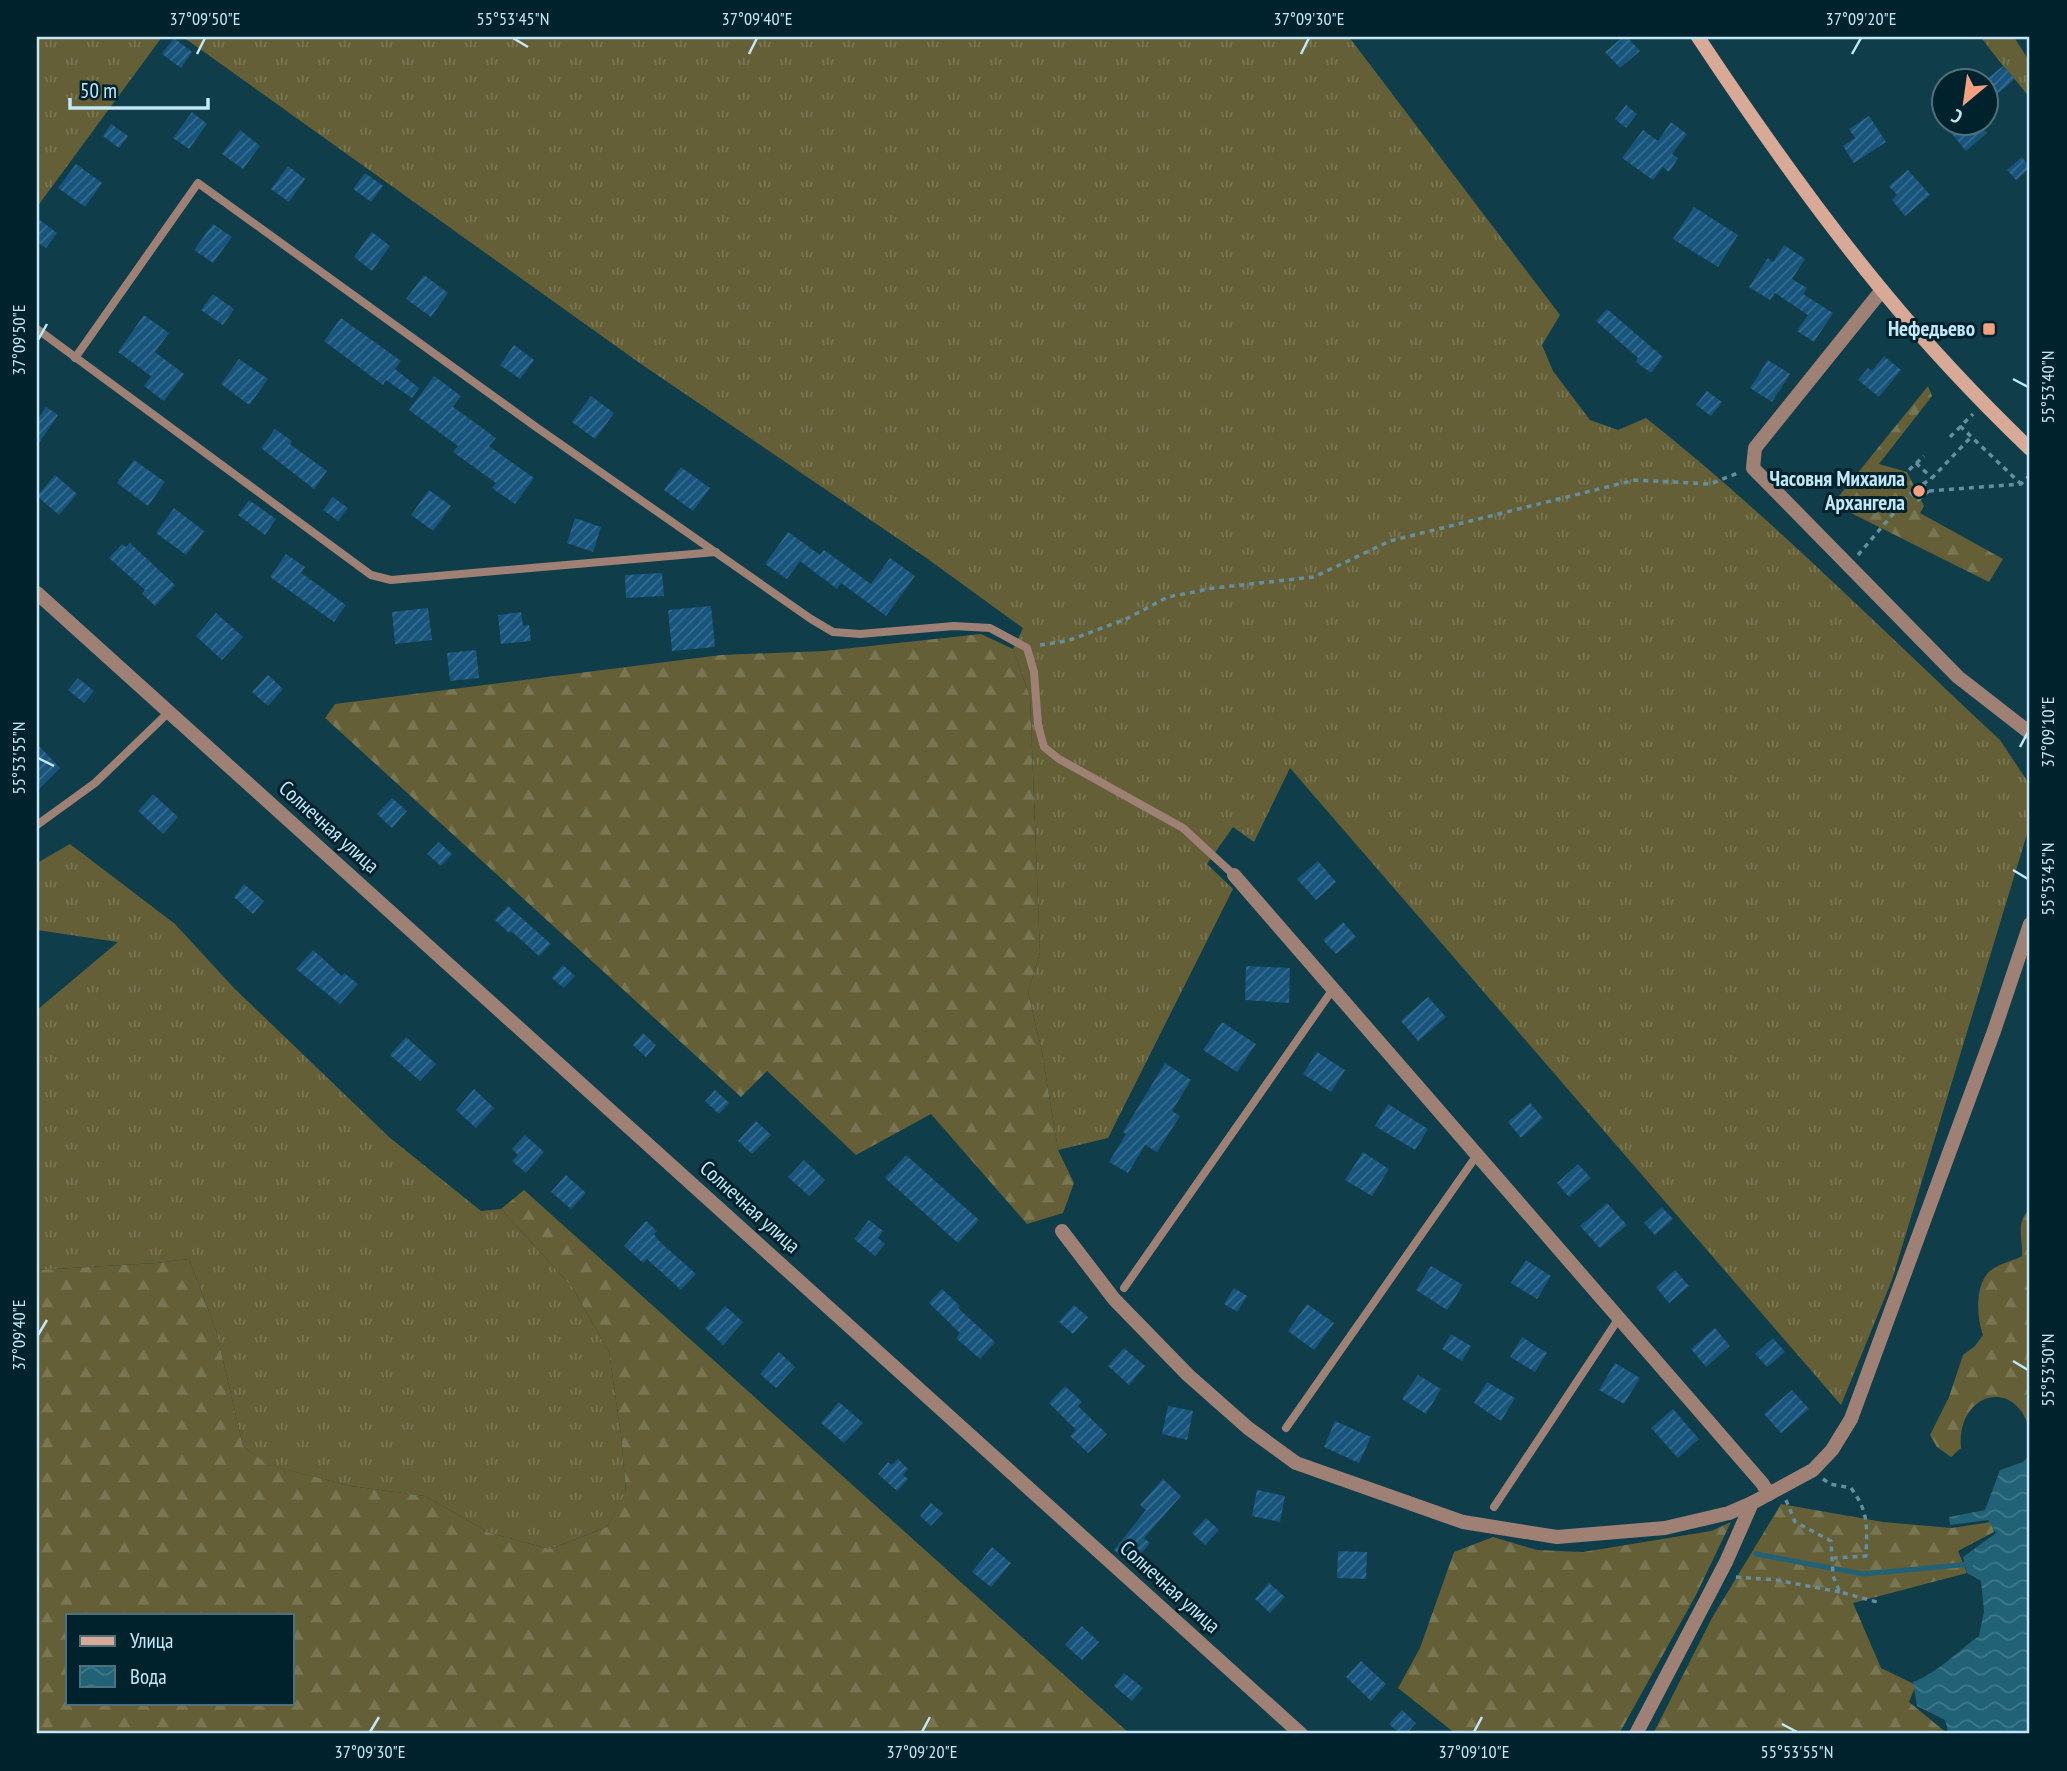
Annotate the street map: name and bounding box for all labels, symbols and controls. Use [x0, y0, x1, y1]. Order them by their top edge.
text: 37°09'50"E [170, 7, 240, 30]
text: 55°53'45"N [477, 7, 549, 30]
text: 37°09'40"E [722, 7, 792, 30]
text: 37°09'30"E [1274, 7, 1344, 30]
text: 37°09'20"E [1826, 7, 1896, 30]
scale bar [70, 66, 208, 110]
north arrow [1930, 66, 2000, 136]
text: 50 m [80, 77, 117, 104]
text: С [1947, 104, 1966, 129]
text: 37°09'50"E [7, 305, 30, 375]
place label: Нефедьево [1888, 315, 1975, 342]
marker: Нефедьево [1981, 321, 1997, 337]
text: 55°53'40"N [2036, 351, 2059, 423]
place label: Часовня Михаила Архангела [1770, 465, 1905, 516]
marker: Часовня Михаила Архангела [1911, 483, 1927, 499]
text: 37°09'10"E [2036, 697, 2059, 767]
text: 55°53'55"N [7, 722, 30, 794]
street label: Солнечная улица [274, 775, 385, 879]
text: 55°53'45"N [2036, 843, 2059, 915]
street label: Солнечная улица [695, 1155, 806, 1259]
text: 37°09'40"E [7, 1300, 30, 1370]
text: 55°53'50"N [2036, 1334, 2059, 1406]
street label: Солнечная улица [1115, 1535, 1226, 1639]
legend [66, 1614, 294, 1704]
text: Улица [130, 1627, 173, 1654]
text: Вода [130, 1663, 167, 1690]
text: 37°09'30"E [335, 1740, 405, 1763]
text: 37°09'20"E [887, 1740, 957, 1763]
text: 37°09'10"E [1439, 1740, 1509, 1763]
text: 55°53'55"N [1761, 1740, 1833, 1763]

